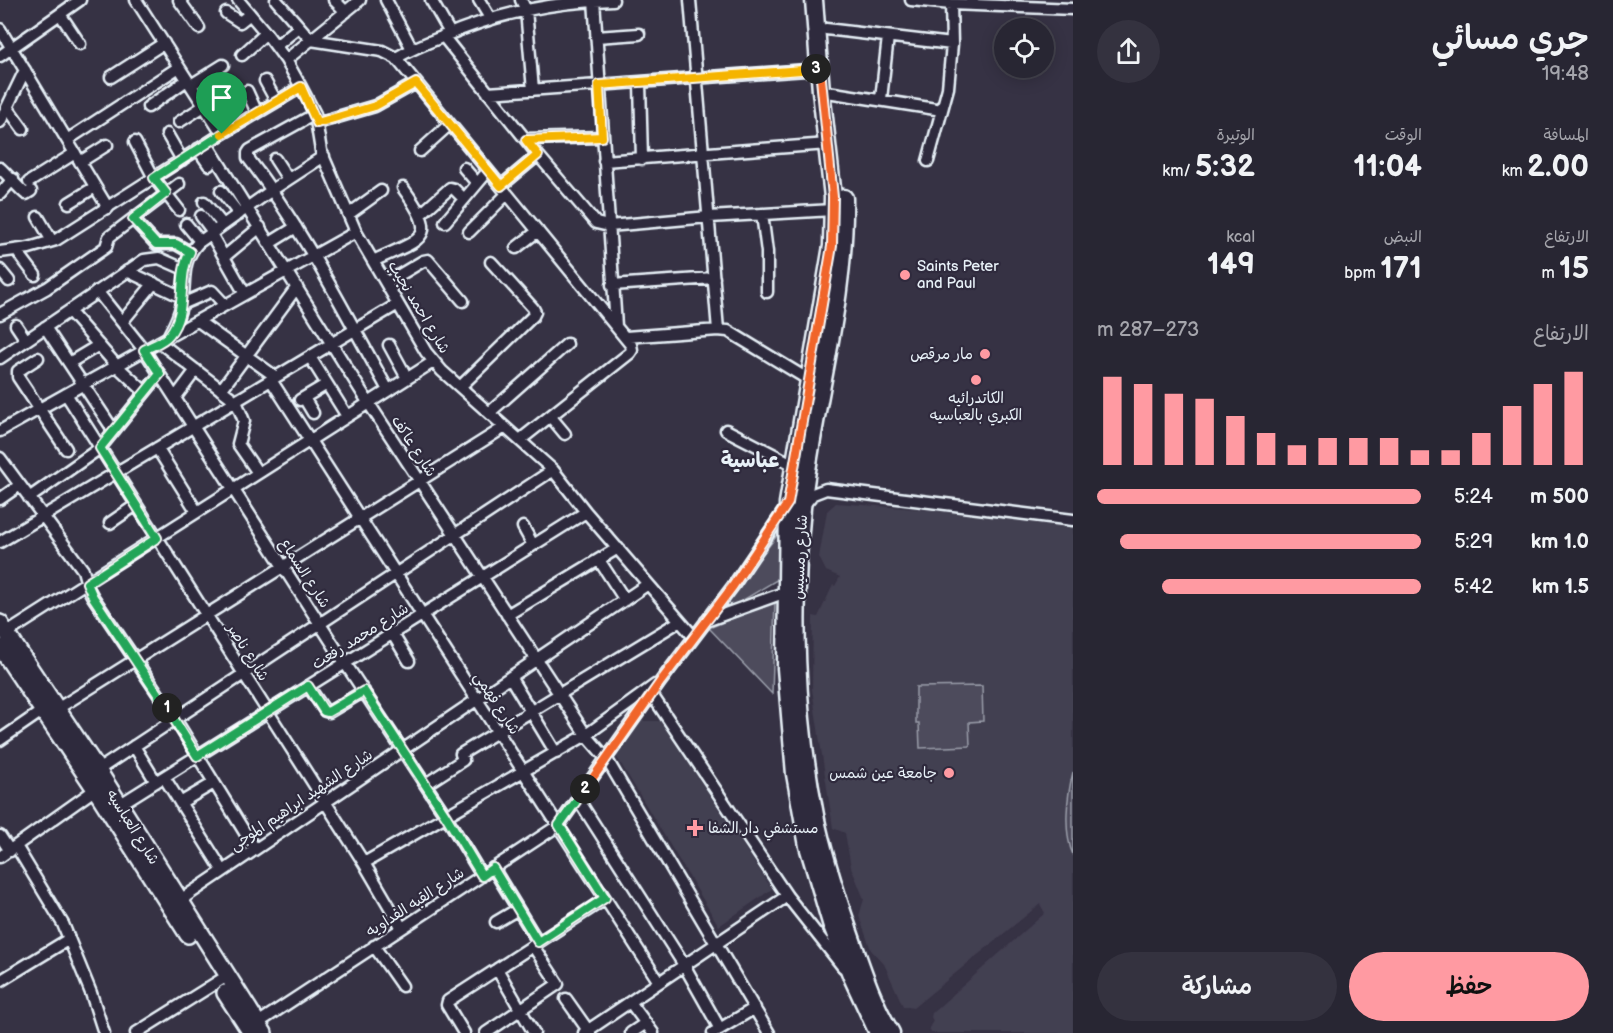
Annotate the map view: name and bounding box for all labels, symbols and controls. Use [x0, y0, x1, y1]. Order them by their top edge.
map controls [994, 18, 1054, 78]
button: locate [994, 18, 1054, 78]
text: جري مسائي [1431, 19, 1589, 59]
button: share [1097, 20, 1160, 83]
pin: 3 [801, 54, 831, 84]
text: 3 [811, 59, 821, 78]
text: 19:48 [1542, 62, 1589, 86]
pin [196, 72, 247, 134]
icon: arrive [205, 81, 238, 114]
text: الوتيرة [1216, 126, 1255, 145]
text: الوقت [1385, 126, 1422, 145]
text: المسافة [1543, 126, 1589, 145]
text: 5:32 [1195, 149, 1255, 185]
text: 11:04 [1353, 149, 1422, 185]
text: 2.00 [1527, 149, 1589, 185]
text: /km [1162, 162, 1195, 181]
text: km [1502, 162, 1527, 181]
text: kcal [1226, 228, 1255, 247]
text: النبض [1384, 228, 1422, 247]
text: الارتفاع [1544, 228, 1589, 247]
text: 149 [1207, 247, 1255, 283]
text: 171 [1380, 251, 1422, 287]
text: 15 [1559, 251, 1589, 287]
street label: شارع احمد نجيب [383, 257, 454, 357]
place label: Saints Peter and Paul [917, 257, 999, 293]
text: bpm [1344, 264, 1380, 283]
text: m [1541, 264, 1559, 283]
marker: Saints Peter and Paul [898, 268, 912, 282]
text: 273–287 m [1097, 318, 1199, 342]
text: الارتفاع [1533, 322, 1589, 346]
place label: مار مرقص [910, 345, 973, 364]
marker: مار مرقص [978, 347, 992, 361]
marker: الكاتدرائيه الكبري بالعباسيه [969, 373, 983, 387]
place label: الكاتدرائيه الكبري بالعباسيه [930, 389, 1022, 426]
street label: شارع عاكف [387, 412, 440, 480]
district label: عباسية [721, 448, 779, 473]
text: 5:24 [1454, 485, 1493, 509]
text: 500 m [1530, 485, 1589, 509]
street label: شارع رمسيس [789, 514, 812, 600]
text: 5:29 [1454, 530, 1493, 554]
text: 1.0 km [1531, 530, 1589, 554]
street label: شارع السماع [275, 535, 334, 612]
text: 5:42 [1454, 575, 1493, 599]
text: 1.5 km [1532, 575, 1589, 599]
street label: شارع محمد رفعت [308, 599, 412, 674]
street label: شارع ناصر [221, 618, 273, 685]
street label: شارع فهمي [467, 668, 524, 740]
pin: 1 [152, 693, 182, 723]
text: 1 [164, 698, 170, 717]
street label: شارع الشهيد ابراهيم الموجى [226, 746, 377, 857]
place label: جامعة عين شمس [829, 764, 937, 783]
marker: جامعة عين شمس [942, 766, 956, 780]
pin: 2 [570, 774, 600, 804]
text: 2 [580, 779, 590, 798]
street label: شارع العباسيه [102, 786, 163, 868]
marker: مستشفي دار الشفا [686, 819, 704, 837]
place label: مستشفي دار الشفا [708, 819, 818, 841]
street label: شارع القبه الفداويه [362, 864, 468, 941]
button: مشاركة [1097, 952, 1337, 1021]
button: حفظ [1349, 952, 1589, 1021]

